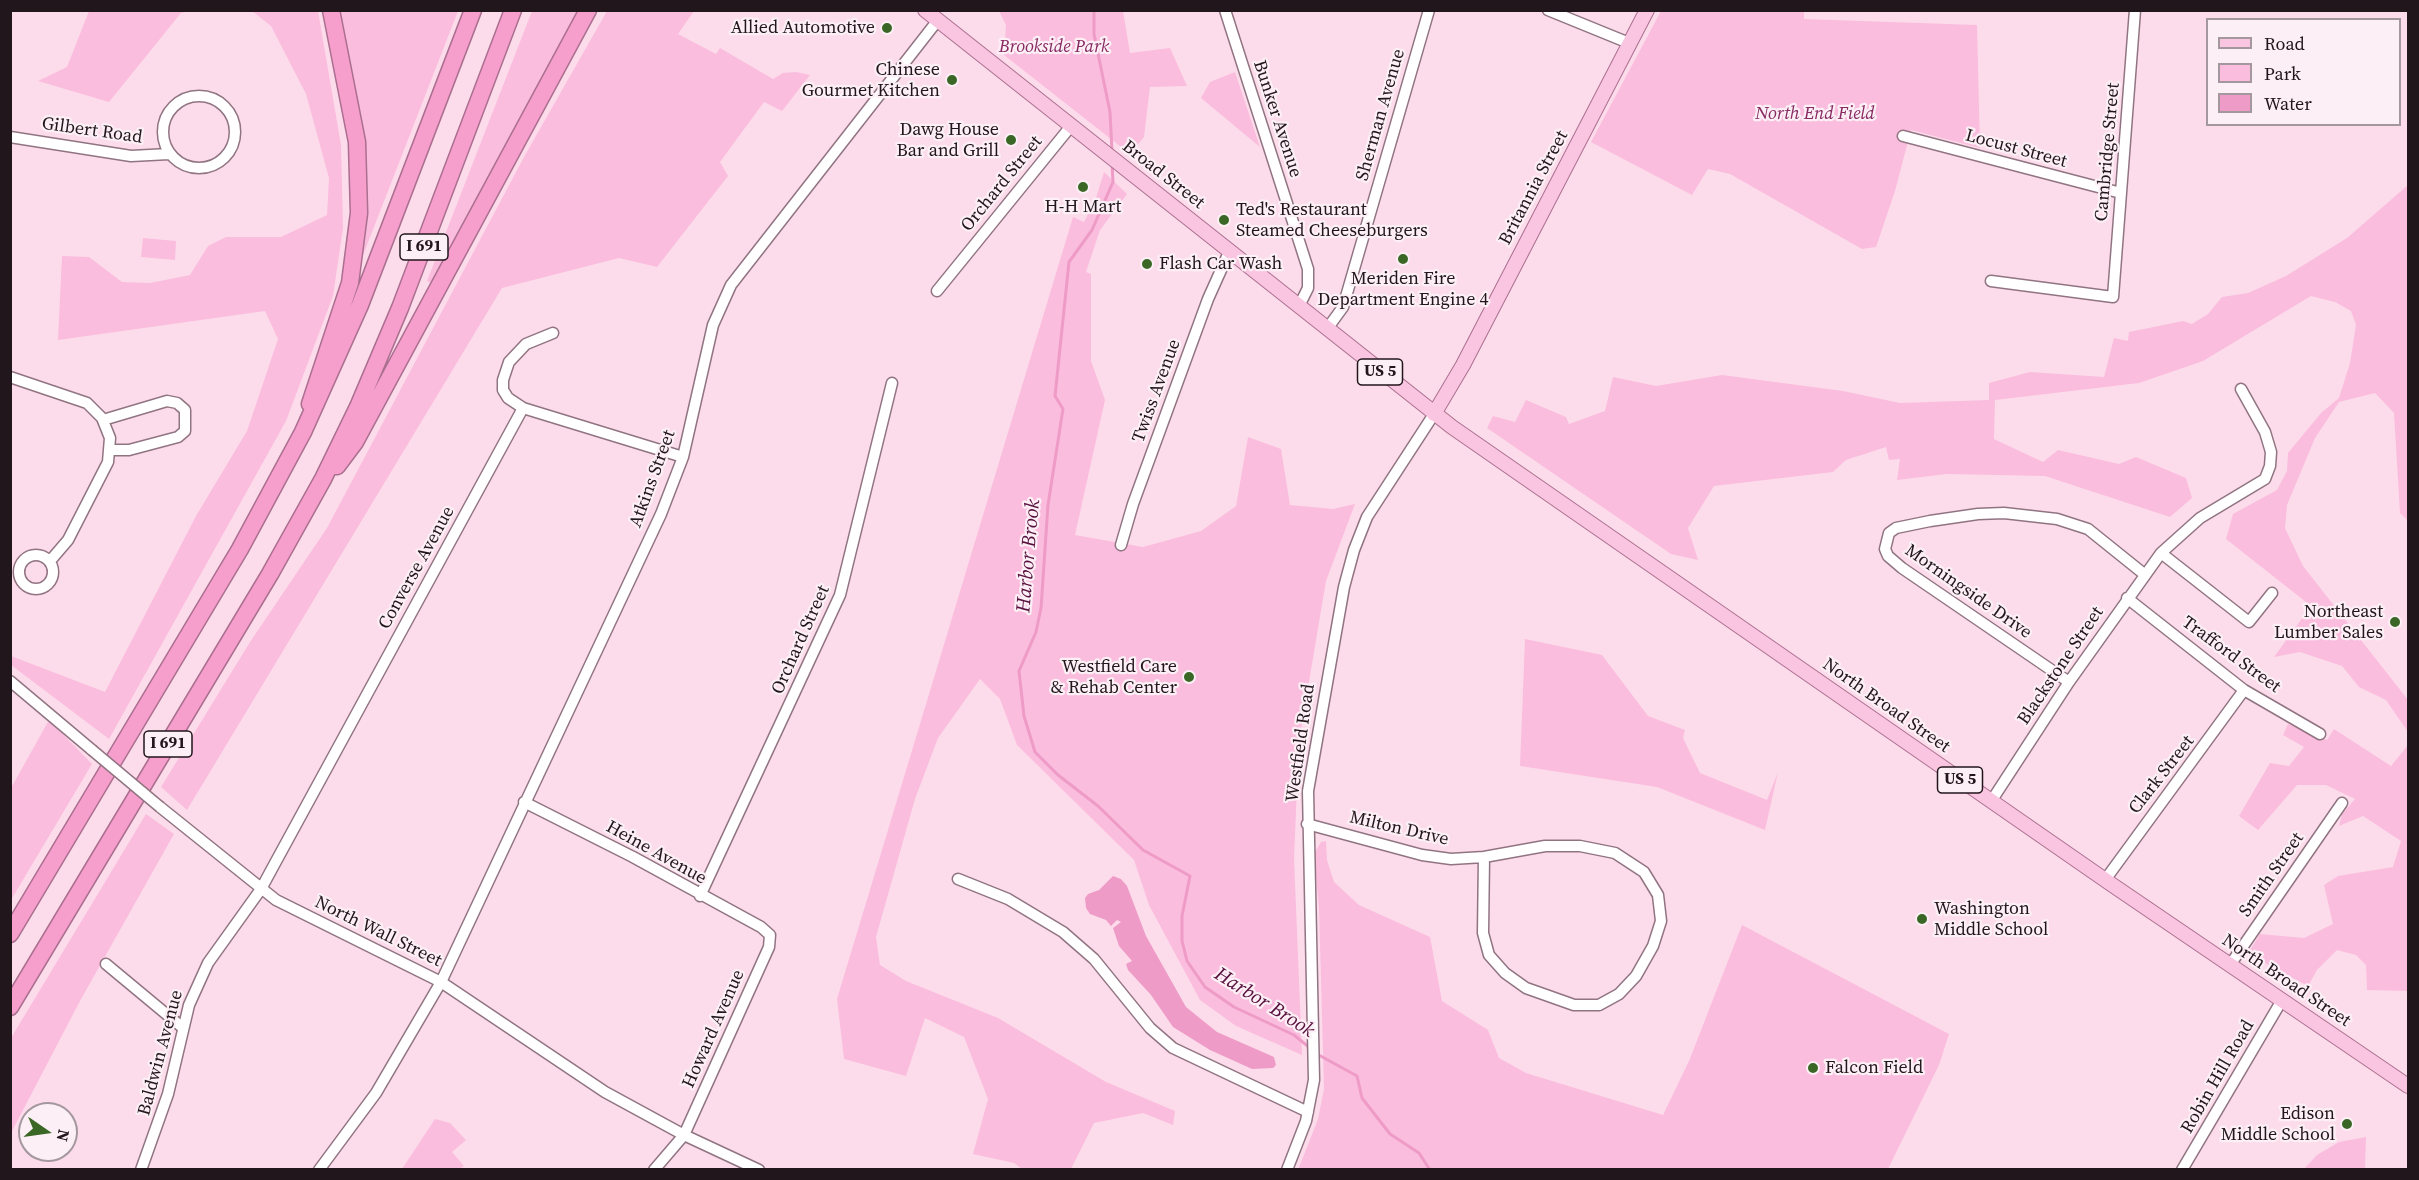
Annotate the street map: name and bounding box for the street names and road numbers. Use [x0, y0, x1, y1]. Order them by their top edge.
street label: Sherman Avenue [1352, 47, 1410, 183]
street label: Bunker Avenue [1248, 58, 1306, 180]
street label: Cambridge Street [2091, 82, 2125, 222]
street label: Gilbert Road [40, 113, 144, 149]
street label: Locust Street [1963, 125, 2069, 173]
street label: Britannia Street [1495, 127, 1573, 249]
street label: Orchard Street [957, 132, 1047, 236]
street label: Broad Street [1117, 136, 1209, 214]
road number: I 691 [400, 234, 448, 260]
street label: Twiss Avenue [1128, 336, 1186, 446]
road number: US 5 [1358, 359, 1402, 385]
street label: Atkins Street [625, 427, 681, 531]
street label: Converse Avenue [374, 503, 460, 633]
street label: Morningside Drive [1900, 540, 2036, 644]
street label: Orchard Street [767, 582, 835, 698]
street label: Blackstone Street [2013, 603, 2109, 729]
street label: Trafford Street [2177, 612, 2285, 698]
street label: North Broad Street [1818, 654, 1954, 758]
street label: Westfield Road [1282, 682, 1320, 804]
road number: I 691 [144, 731, 192, 757]
street label: Clark Street [2125, 731, 2199, 819]
road number: US 5 [1938, 767, 1982, 793]
street label: Milton Drive [1347, 807, 1451, 851]
street label: Heine Avenue [602, 816, 710, 890]
street label: Smith Street [2235, 829, 2309, 921]
street label: North Wall Street [311, 892, 445, 972]
street label: North Broad Street [2218, 930, 2354, 1032]
street label: Howard Avenue [678, 967, 750, 1091]
street label: Baldwin Avenue [134, 988, 188, 1118]
street label: Robin Hill Road [2177, 1016, 2259, 1138]

